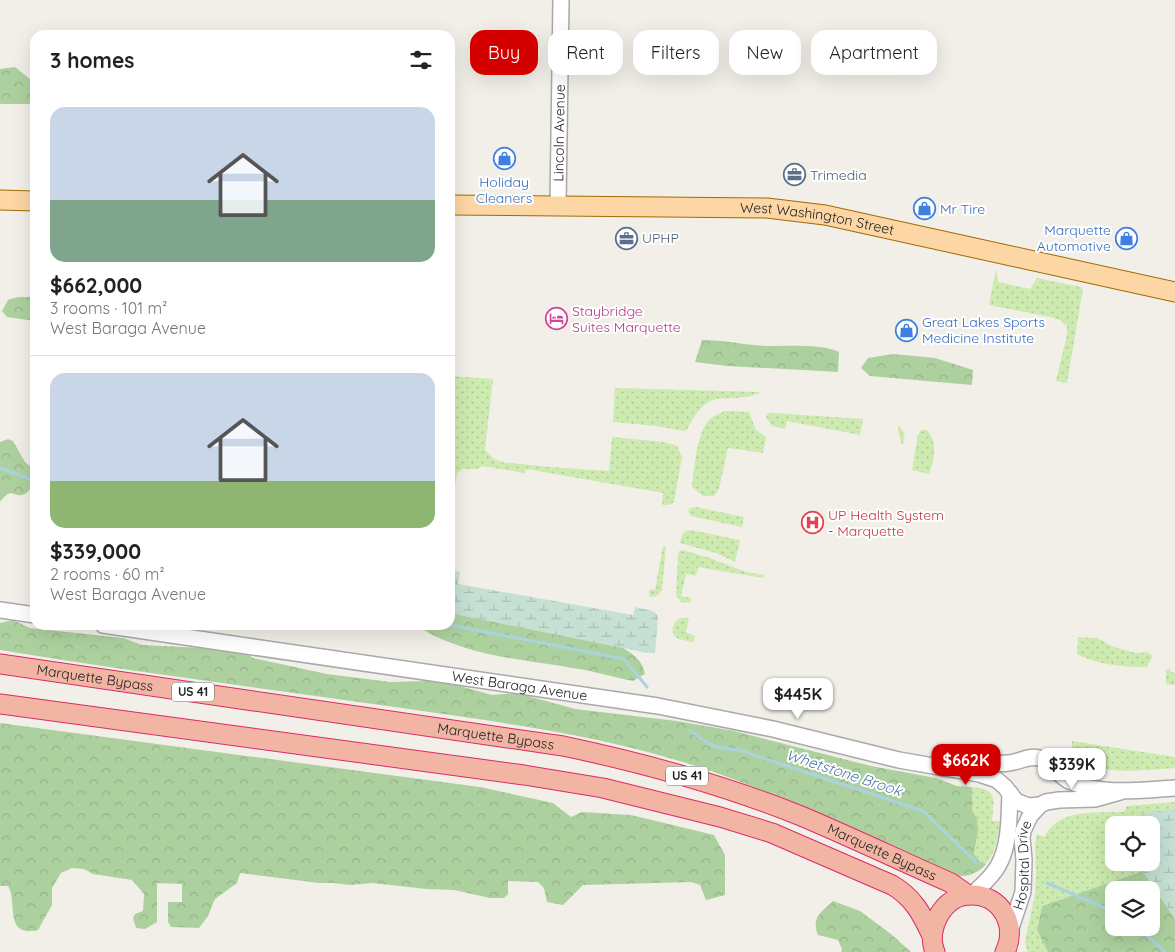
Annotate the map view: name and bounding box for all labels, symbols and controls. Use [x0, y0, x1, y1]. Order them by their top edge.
chip: Buy [470, 30, 538, 75]
chip: Rent [548, 30, 623, 75]
chip: Filters [633, 30, 719, 75]
chip: New [729, 30, 801, 75]
chip: Apartment [811, 30, 937, 75]
icon: filters [407, 46, 435, 74]
text: 3 homes [50, 47, 134, 73]
street label: Lincoln Avenue [549, 84, 569, 182]
icon: home [198, 140, 288, 230]
shop icon: Holiday Cleaners [492, 147, 516, 171]
office icon: Trimedia [782, 163, 806, 187]
place label: Trimedia [810, 166, 867, 184]
place label: Holiday Cleaners [476, 173, 532, 207]
shop icon: Mr Tire [912, 197, 936, 221]
street label: West Washington Street [740, 199, 896, 239]
place label: Mr Tire [940, 200, 985, 218]
place label: Marquette Automotive [1037, 221, 1111, 255]
office icon: UPHP [614, 226, 638, 250]
shop icon: Marquette Automotive [1115, 226, 1139, 250]
place label: UPHP [642, 229, 679, 247]
text: $662,000 [50, 272, 142, 298]
text: 3 rooms · 101 m² [50, 298, 167, 318]
place label: Staybridge Suites Marquette [572, 302, 681, 336]
hotel icon: Staybridge Suites Marquette [544, 307, 568, 331]
place label: Great Lakes Sports Medicine Institute [922, 313, 1045, 347]
text: West Baraga Avenue [50, 318, 206, 338]
shop icon: Great Lakes Sports Medicine Institute [894, 318, 918, 342]
icon: home [198, 405, 288, 495]
place label: UP Health System - Marquette [828, 506, 944, 540]
hospital icon: UP Health System - Marquette [800, 511, 824, 535]
text: $339,000 [50, 538, 141, 564]
text: 2 rooms · 60 m² [50, 564, 164, 584]
text: West Baraga Avenue [50, 584, 206, 604]
street label: Marquette Bypass [35, 660, 155, 695]
street label: West Baraga Avenue [451, 667, 589, 705]
pin: $445K [763, 678, 833, 720]
road number: US 41 [172, 682, 214, 702]
text: $445K [774, 684, 822, 704]
street label: Marquette Bypass [436, 719, 555, 754]
pin: $662K [931, 744, 1001, 786]
water label: Whetstone Brook [784, 745, 906, 801]
pin: $339K [1037, 748, 1107, 790]
text: $662K [943, 750, 989, 770]
text: $339K [1049, 754, 1095, 774]
road number: US 41 [666, 766, 708, 786]
map controls [1105, 816, 1160, 936]
button: locate [1105, 816, 1160, 871]
street label: Hospital Drive [1009, 817, 1036, 912]
street label: Marquette Bypass [825, 819, 940, 884]
button: layers [1105, 881, 1160, 936]

